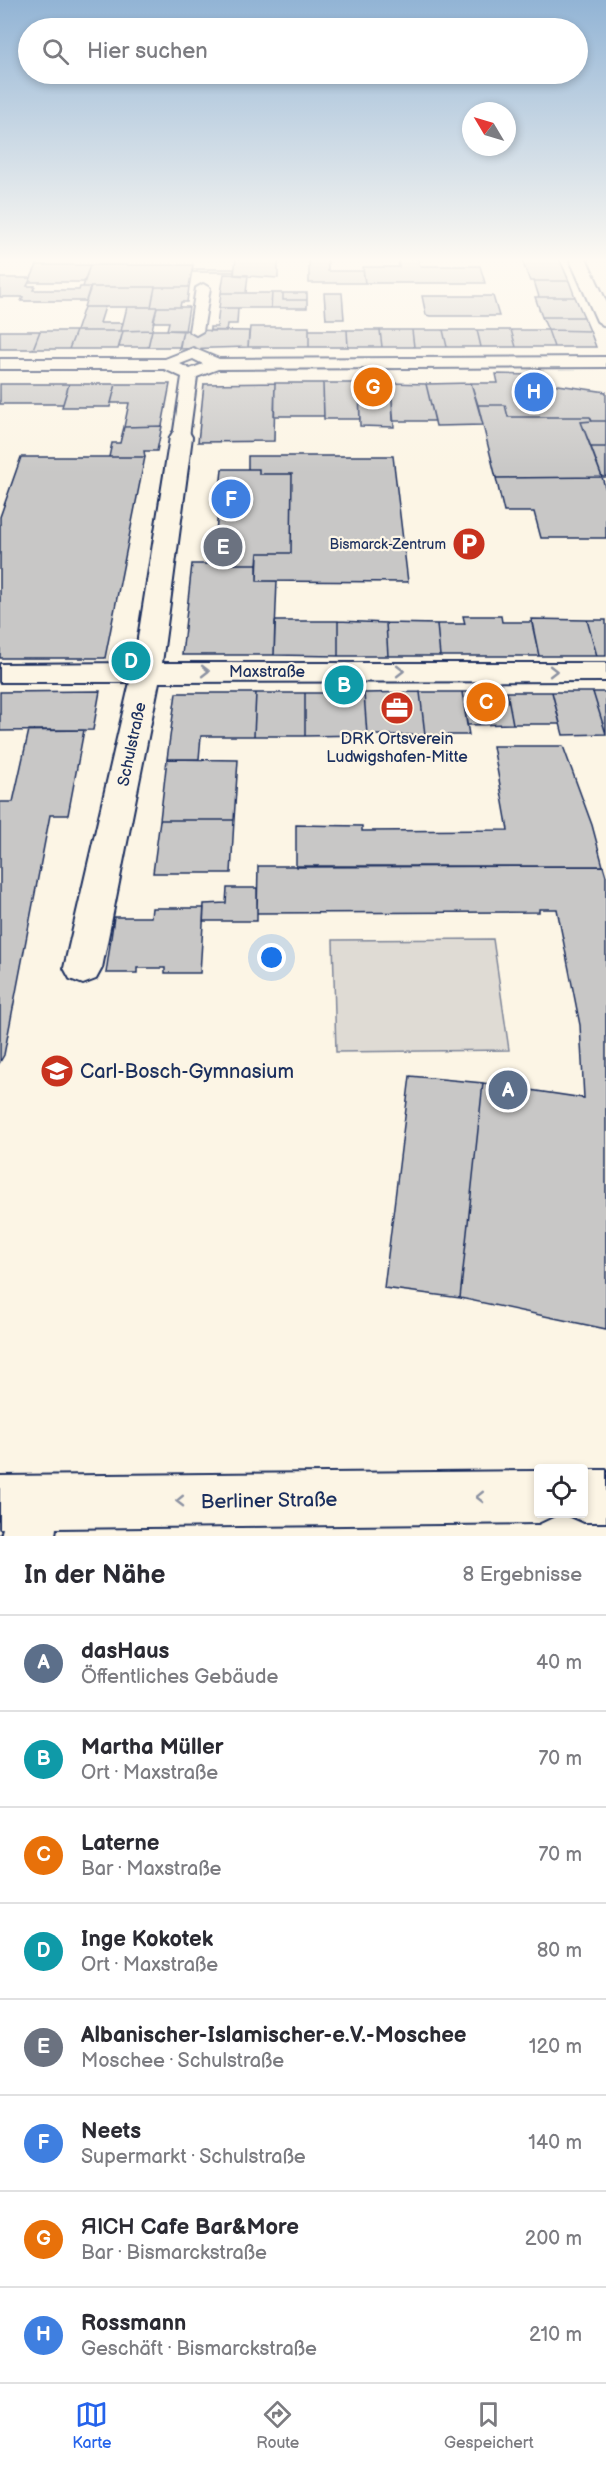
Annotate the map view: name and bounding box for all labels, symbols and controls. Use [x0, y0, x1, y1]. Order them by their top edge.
search box [18, 18, 588, 84]
icon: search [39, 35, 72, 68]
text: Hier suchen [87, 38, 208, 65]
north arrow [462, 102, 516, 156]
pin: G [354, 364, 392, 410]
pin: H [514, 370, 554, 414]
pin: F [212, 476, 250, 522]
pin: E [204, 524, 242, 570]
parking icon: Bismarck-Zentrum [451, 526, 487, 562]
place label: Bismarck-Zentrum [330, 536, 446, 553]
pin: D [112, 638, 150, 684]
pin: B [324, 662, 364, 708]
street label: Maxstraße [229, 663, 306, 682]
one-way arrow [201, 665, 210, 677]
one-way arrow [396, 665, 405, 677]
one-way arrow [549, 665, 558, 677]
pin: C [466, 680, 506, 724]
office icon: DRK Ortsverein Ludwigshafen-Mitte [379, 690, 415, 726]
street label: Schulstraße [114, 700, 151, 788]
place label: DRK Ortsverein Ludwigshafen-Mitte [326, 730, 468, 767]
your location [257, 943, 286, 972]
school or university icon: Carl-Bosch-Gymnasium [39, 1053, 75, 1089]
place label: Carl-Bosch-Gymnasium [80, 1060, 294, 1084]
pin: A [488, 1068, 528, 1112]
map controls [534, 1464, 588, 1518]
button: locate [534, 1464, 588, 1518]
street label: Berliner Straße [200, 1488, 338, 1514]
one-way arrow [476, 1491, 485, 1503]
one-way arrow [176, 1495, 185, 1507]
text: In der Nähe [24, 1560, 166, 1591]
text: 8 Ergebnisse [463, 1563, 582, 1587]
text: dasHaus [81, 1638, 169, 1665]
text: A [37, 1651, 50, 1675]
text: 40 m [536, 1651, 582, 1675]
text: Öffentliches Gebäude [81, 1665, 278, 1689]
text: Martha Müller [81, 1734, 223, 1761]
text: B [36, 1747, 51, 1771]
text: 70 m [538, 1747, 582, 1771]
text: Ort · Maxstraße [81, 1761, 218, 1785]
text: Laterne [81, 1830, 159, 1857]
text: C [36, 1843, 51, 1867]
text: 70 m [538, 1843, 582, 1867]
text: Bar · Maxstraße [81, 1857, 221, 1881]
text: Inge Kokotek [81, 1926, 213, 1953]
text: D [37, 1939, 50, 1963]
text: 80 m [537, 1939, 582, 1963]
text: Ort · Maxstraße [81, 1953, 218, 1977]
text: Albanischer-Islamischer-e.V.-Moschee [81, 2022, 466, 2049]
text: E [37, 2035, 50, 2059]
text: 120 m [529, 2035, 582, 2059]
text: Moschee · Schulstraße [81, 2049, 284, 2073]
text: Neets [81, 2118, 141, 2145]
text: F [37, 2131, 50, 2155]
text: 140 m [528, 2131, 582, 2155]
text: Supermarkt · Schulstraße [81, 2145, 306, 2169]
text: ЯІСН Cafe Bar&More [81, 2214, 299, 2241]
text: G [36, 2227, 51, 2251]
text: 200 m [525, 2227, 582, 2251]
text: Bar · Bismarckstraße [81, 2241, 267, 2265]
text: Rossmann [81, 2310, 186, 2337]
text: H [36, 2323, 51, 2347]
text: 210 m [529, 2323, 582, 2347]
text: Geschäft · Bismarckstraße [81, 2337, 317, 2361]
tab: Karte [72, 2398, 111, 2453]
tab: Route [256, 2398, 299, 2453]
tab: Gespeichert [444, 2398, 534, 2453]

